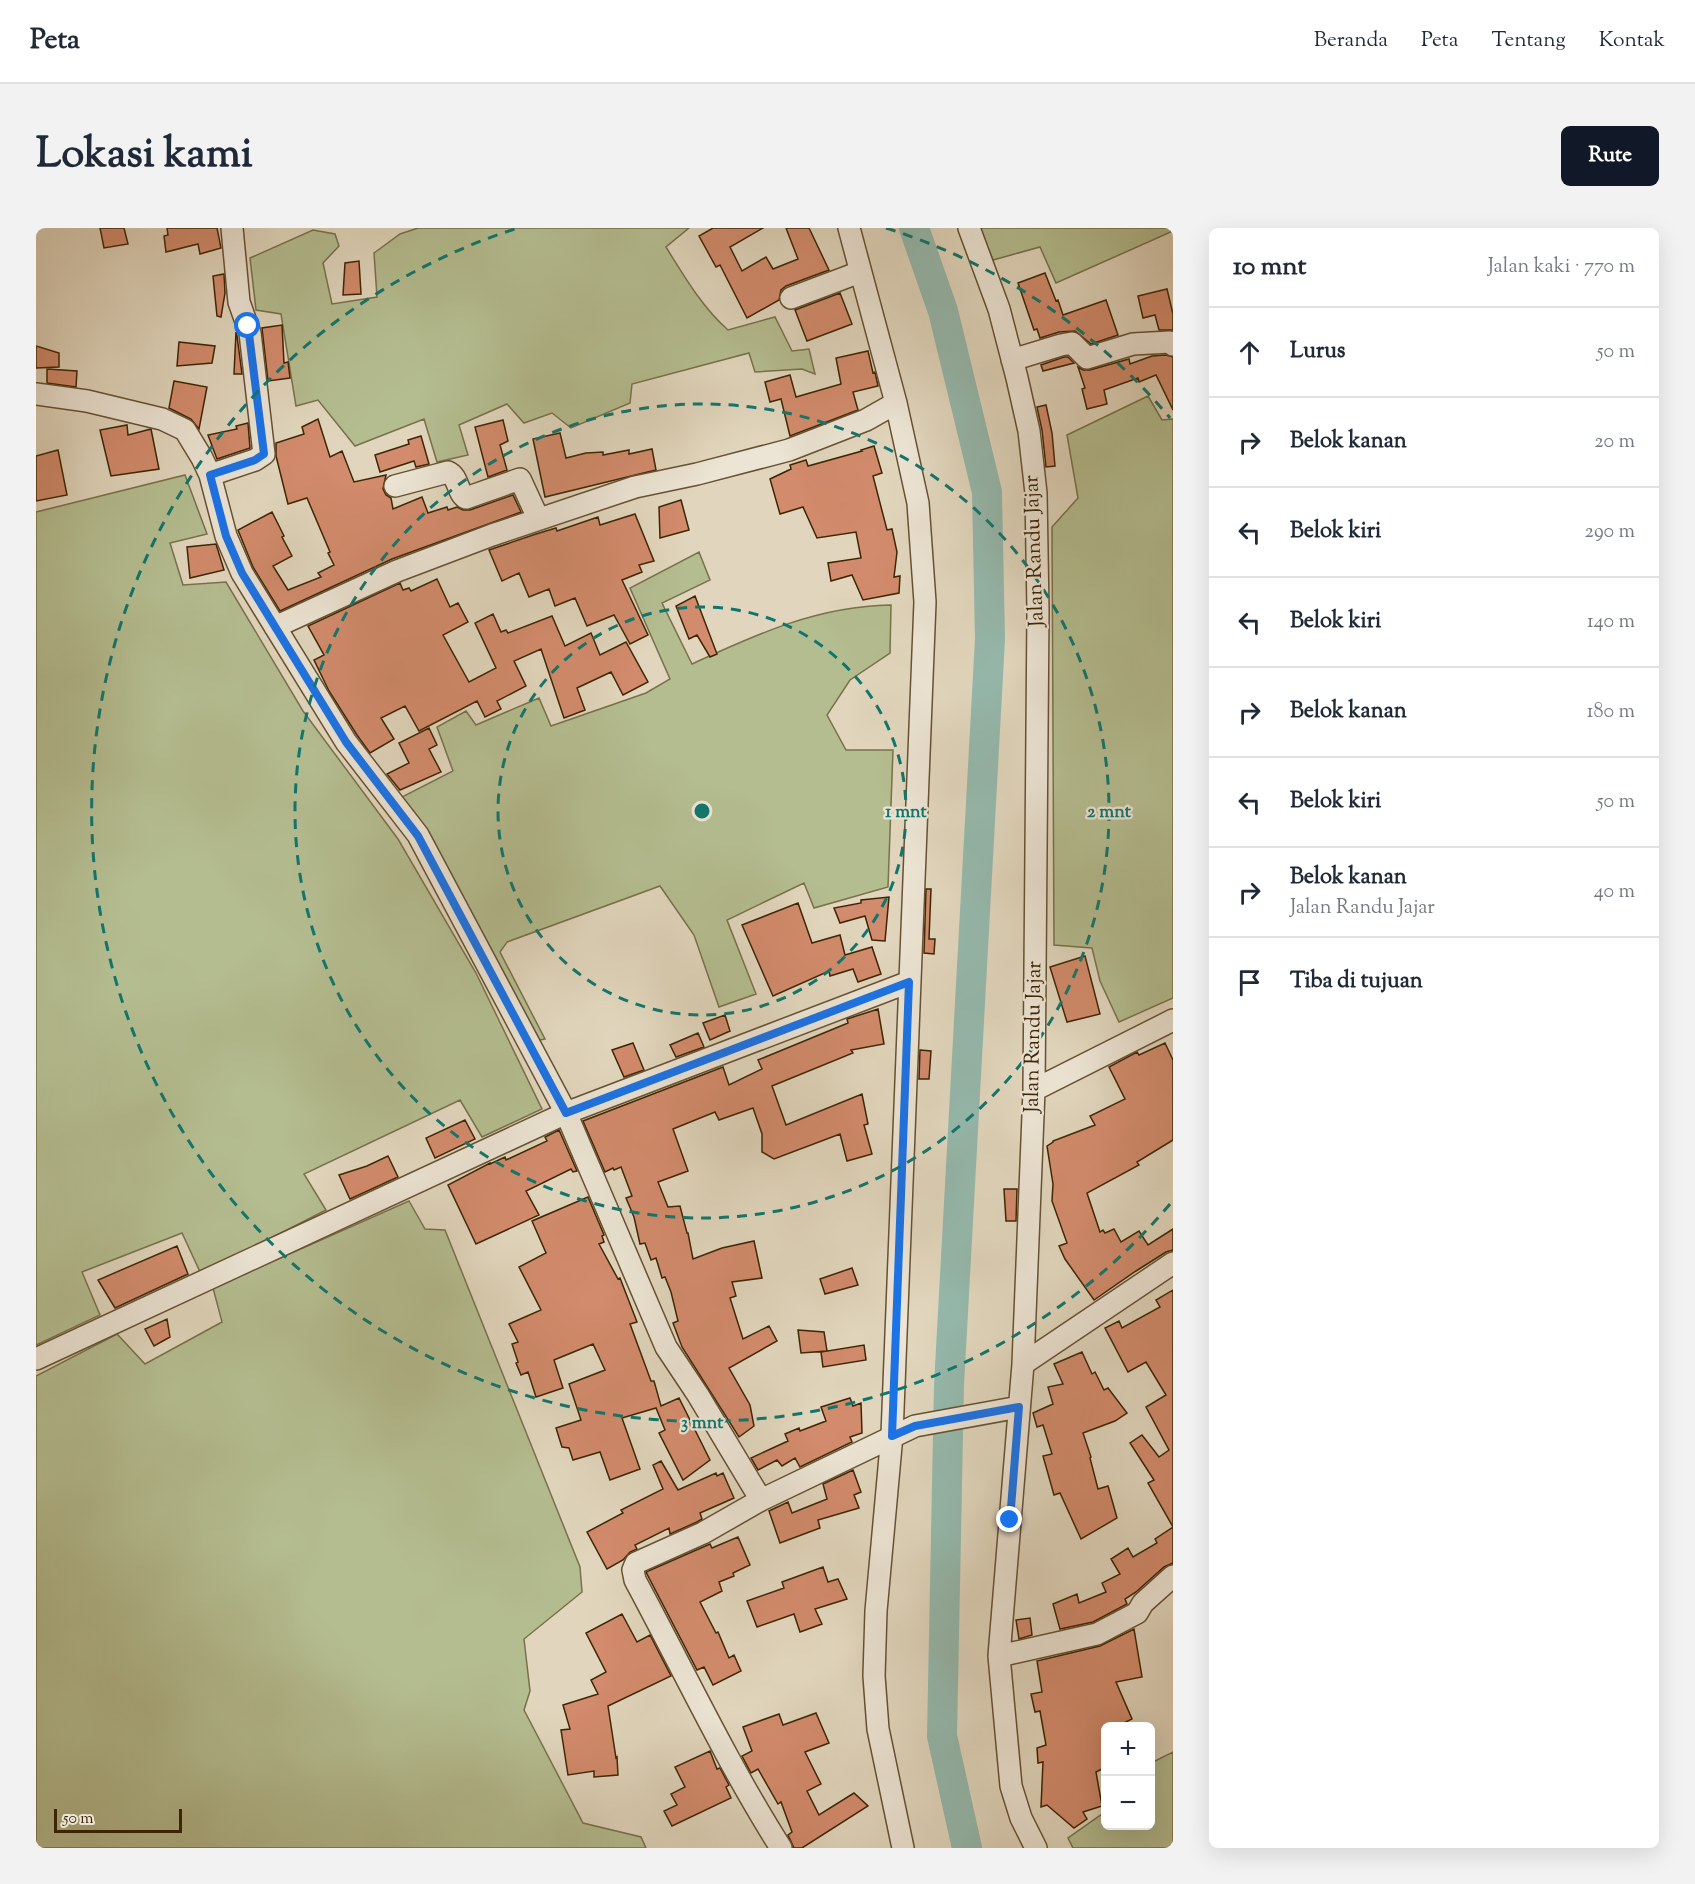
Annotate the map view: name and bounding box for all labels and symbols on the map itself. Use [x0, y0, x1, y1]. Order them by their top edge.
route start [234, 312, 260, 338]
street label: Jalan Randu Jajar [1017, 474, 1053, 628]
text: 1 mnt [885, 800, 928, 826]
text: 2 mnt [1087, 800, 1132, 826]
centre of rings [692, 801, 712, 821]
street label: Jalan Randu Jajar [1018, 961, 1050, 1114]
text: 3 mnt [681, 1411, 724, 1437]
route end [996, 1506, 1022, 1532]
scale bar [54, 1806, 182, 1834]

